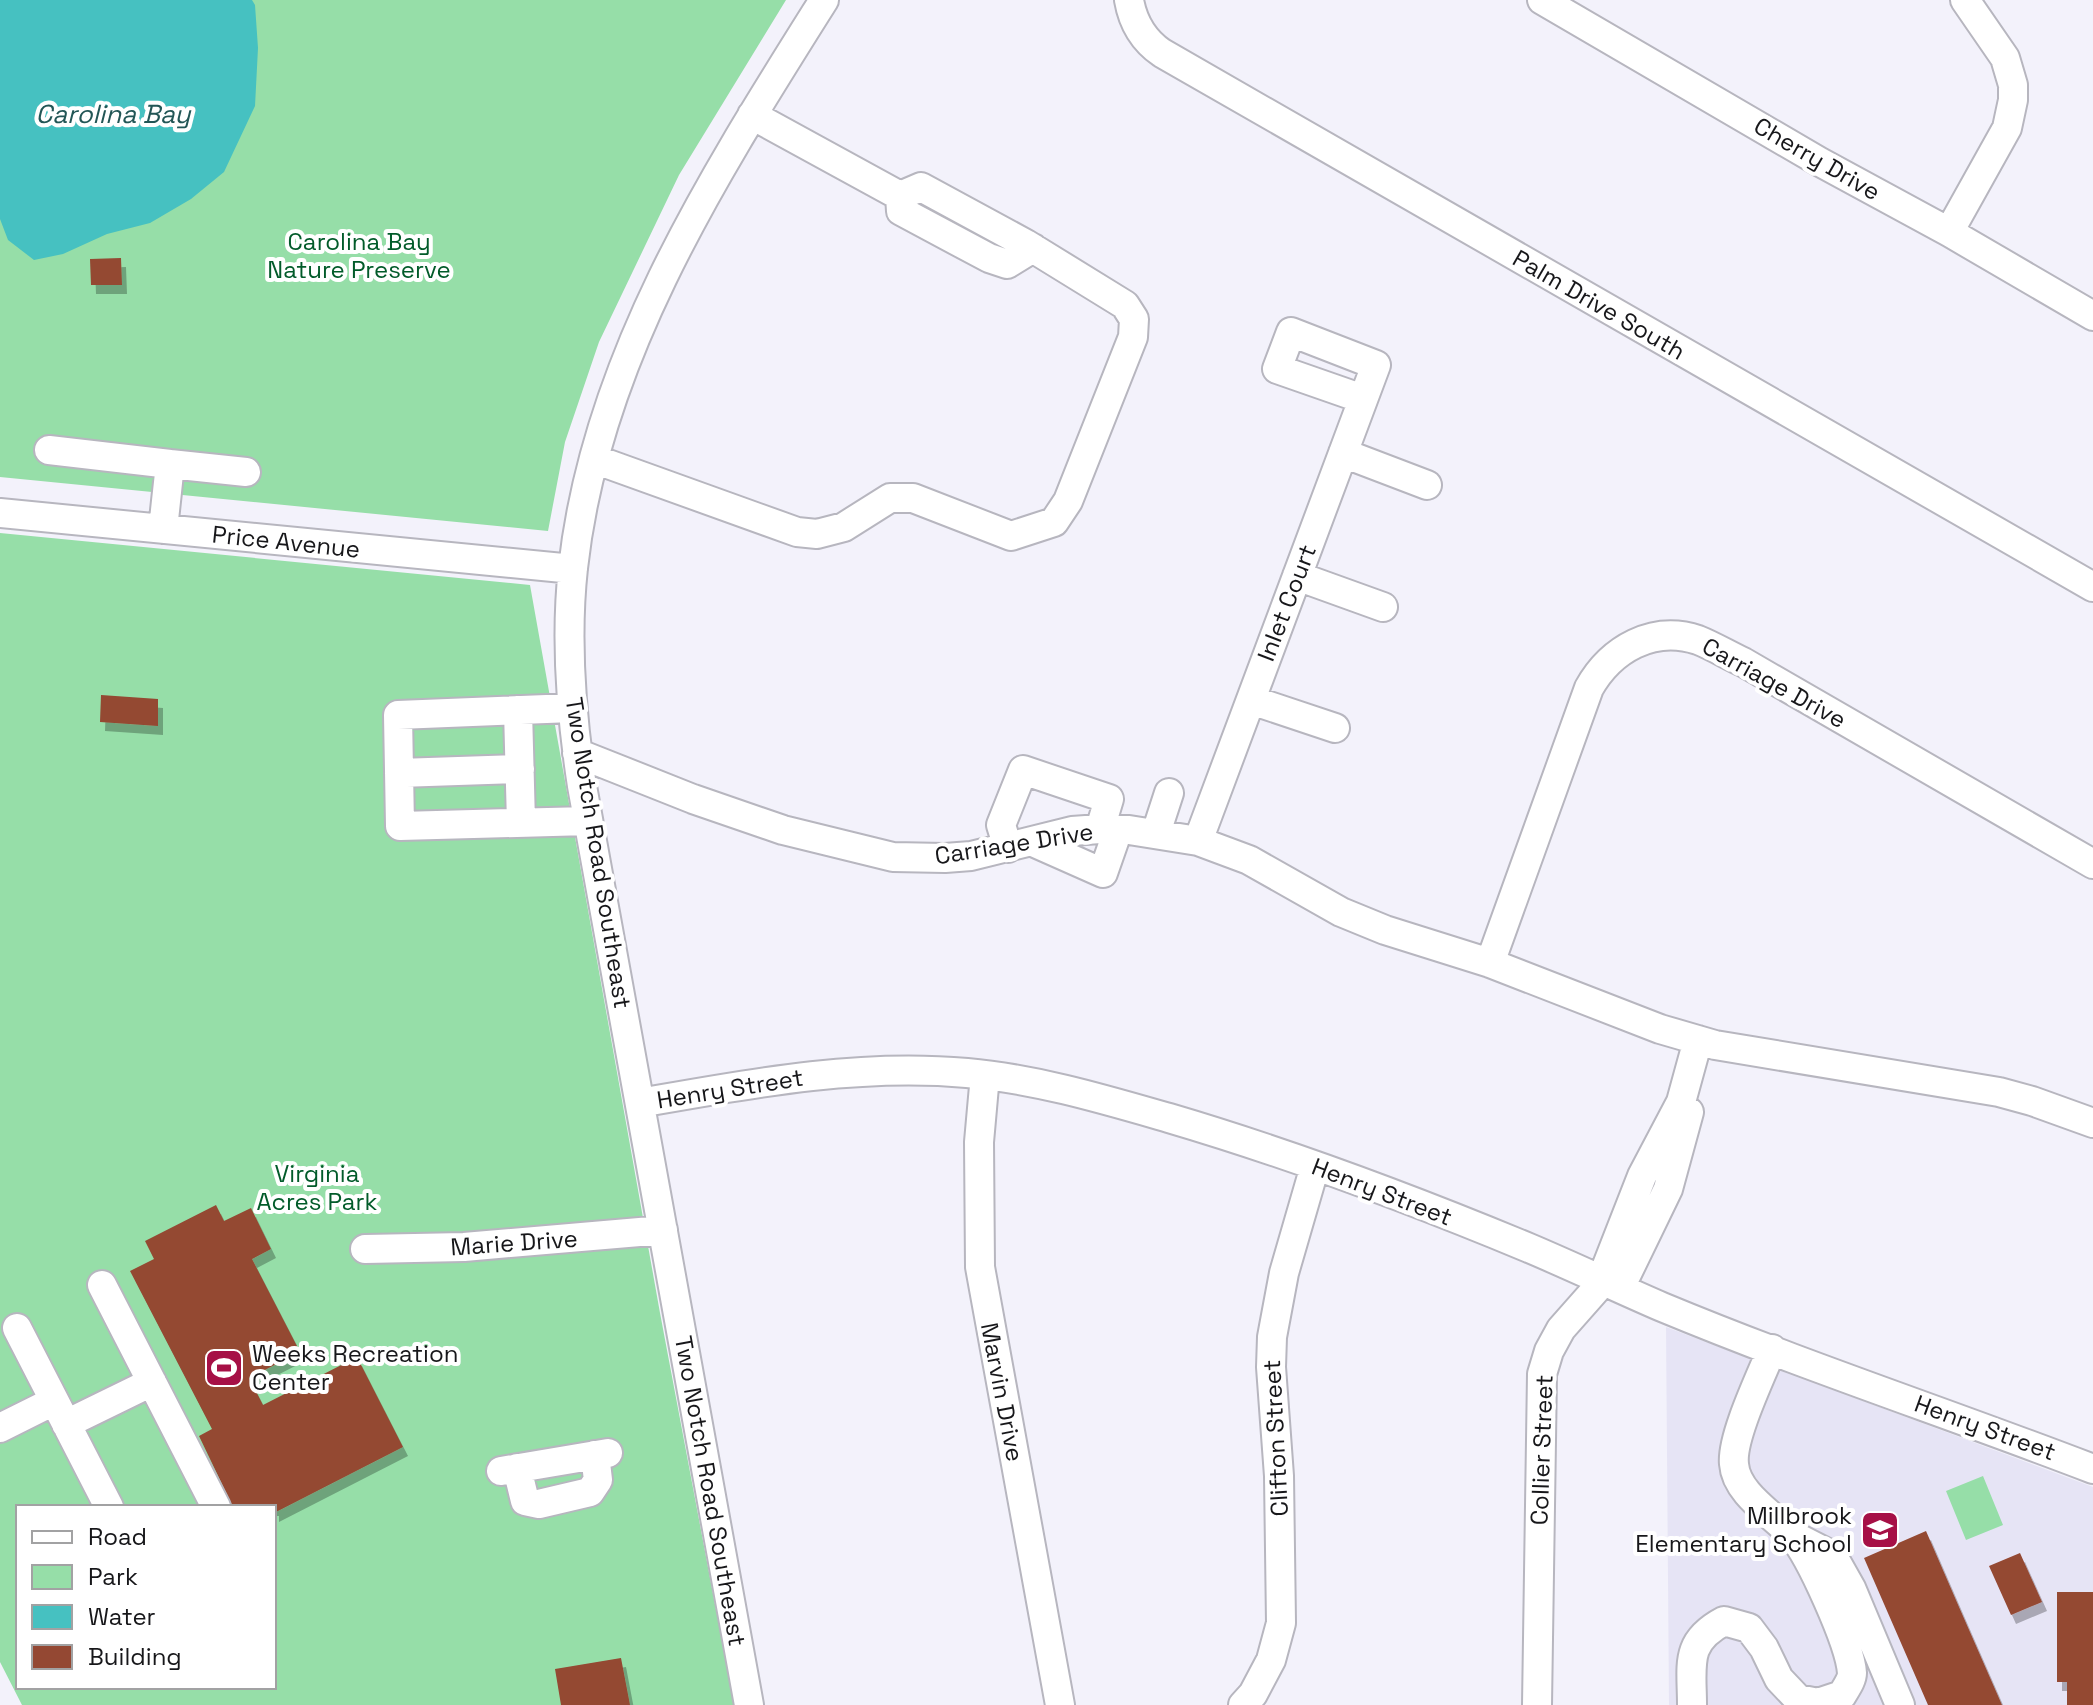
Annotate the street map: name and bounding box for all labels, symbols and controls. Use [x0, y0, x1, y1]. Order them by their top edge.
water label: Carolina Bay [35, 97, 192, 131]
street label: Cherry Drive [1749, 110, 1886, 207]
park label: Carolina Bay Nature Preserve [267, 226, 451, 285]
street label: Palm Drive South [1507, 243, 1691, 367]
street label: Price Avenue [211, 518, 362, 565]
street label: Inlet Court [1250, 540, 1323, 666]
street label: Carriage Drive [1697, 630, 1852, 735]
street label: Two Notch Road Southeast [559, 695, 638, 1011]
street label: Carriage Drive [933, 816, 1095, 871]
street label: Henry Street [654, 1062, 805, 1115]
street label: Henry Street [1308, 1151, 1457, 1233]
park label: Virginia Acres Park [256, 1158, 378, 1217]
street label: Marie Drive [449, 1223, 579, 1262]
street label: Marvin Drive [974, 1320, 1031, 1464]
street label: Two Notch Road Southeast [668, 1333, 753, 1649]
place label: Weeks Recreation Center [252, 1338, 459, 1397]
sports icon: Weeks Recreation Center [203, 1347, 245, 1389]
street label: Clifton Street [1256, 1359, 1295, 1517]
street label: Collier Street [1523, 1374, 1560, 1526]
street label: Henry Street [1910, 1388, 2060, 1467]
place label: Millbrook Elementary School [1635, 1500, 1852, 1559]
legend [16, 1505, 276, 1689]
school or university icon: Millbrook Elementary School [1859, 1509, 1901, 1551]
text: Road [88, 1521, 147, 1552]
text: Park [88, 1561, 138, 1592]
text: Water [88, 1601, 156, 1632]
text: Building [88, 1641, 182, 1672]

